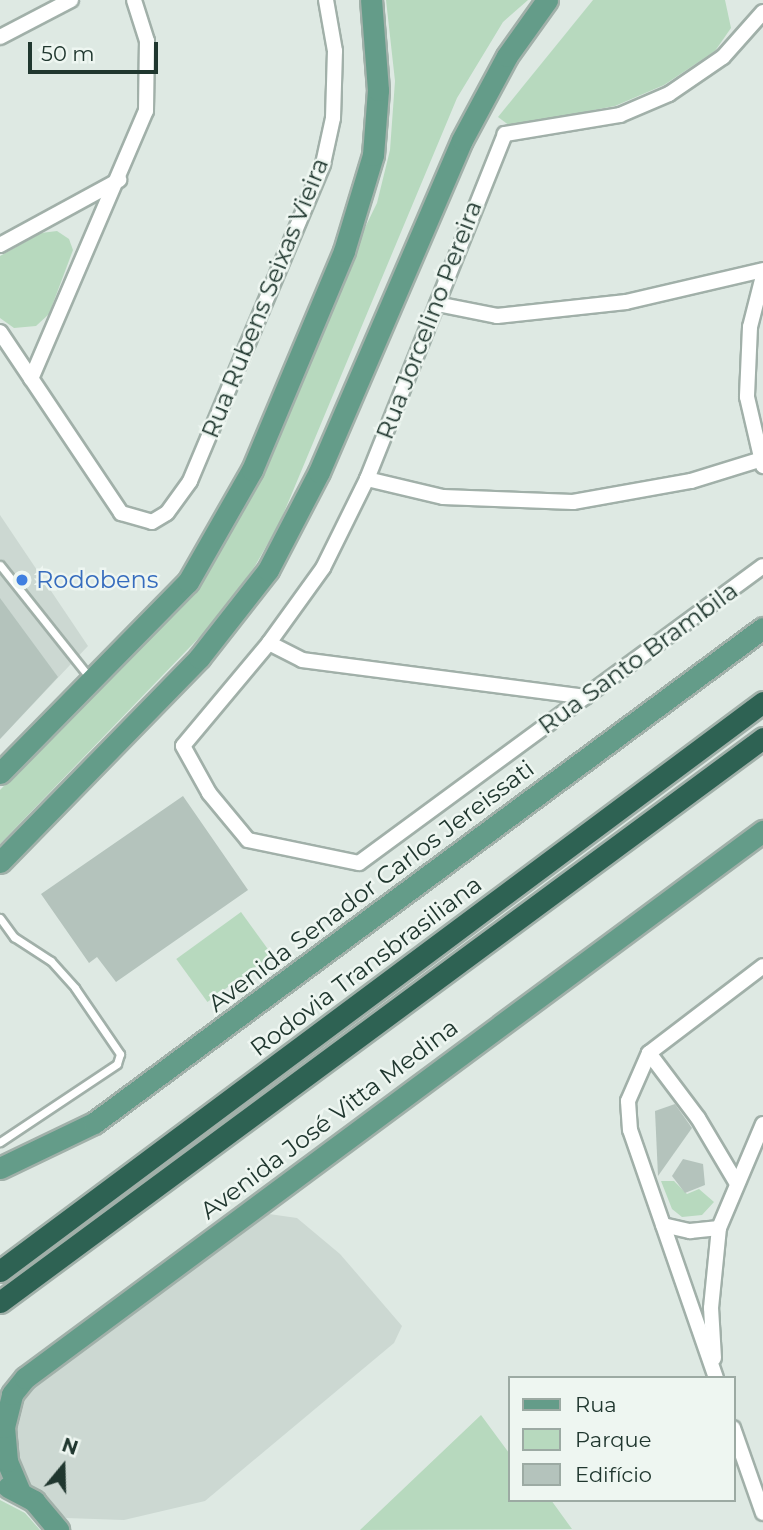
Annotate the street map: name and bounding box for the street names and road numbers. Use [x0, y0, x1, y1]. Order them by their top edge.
street label: Rua Rubens Seixas Vieira [196, 154, 334, 442]
street label: Rua Jorcelino Pereira [370, 197, 488, 443]
street label: Rua Santo Brambila [533, 576, 743, 740]
street label: Avenida Senador Carlos Jereissati [202, 754, 540, 1018]
street label: Rodovia Transbrasiliana [245, 870, 487, 1062]
street label: Avenida José Vitta Medina [195, 1013, 463, 1225]

